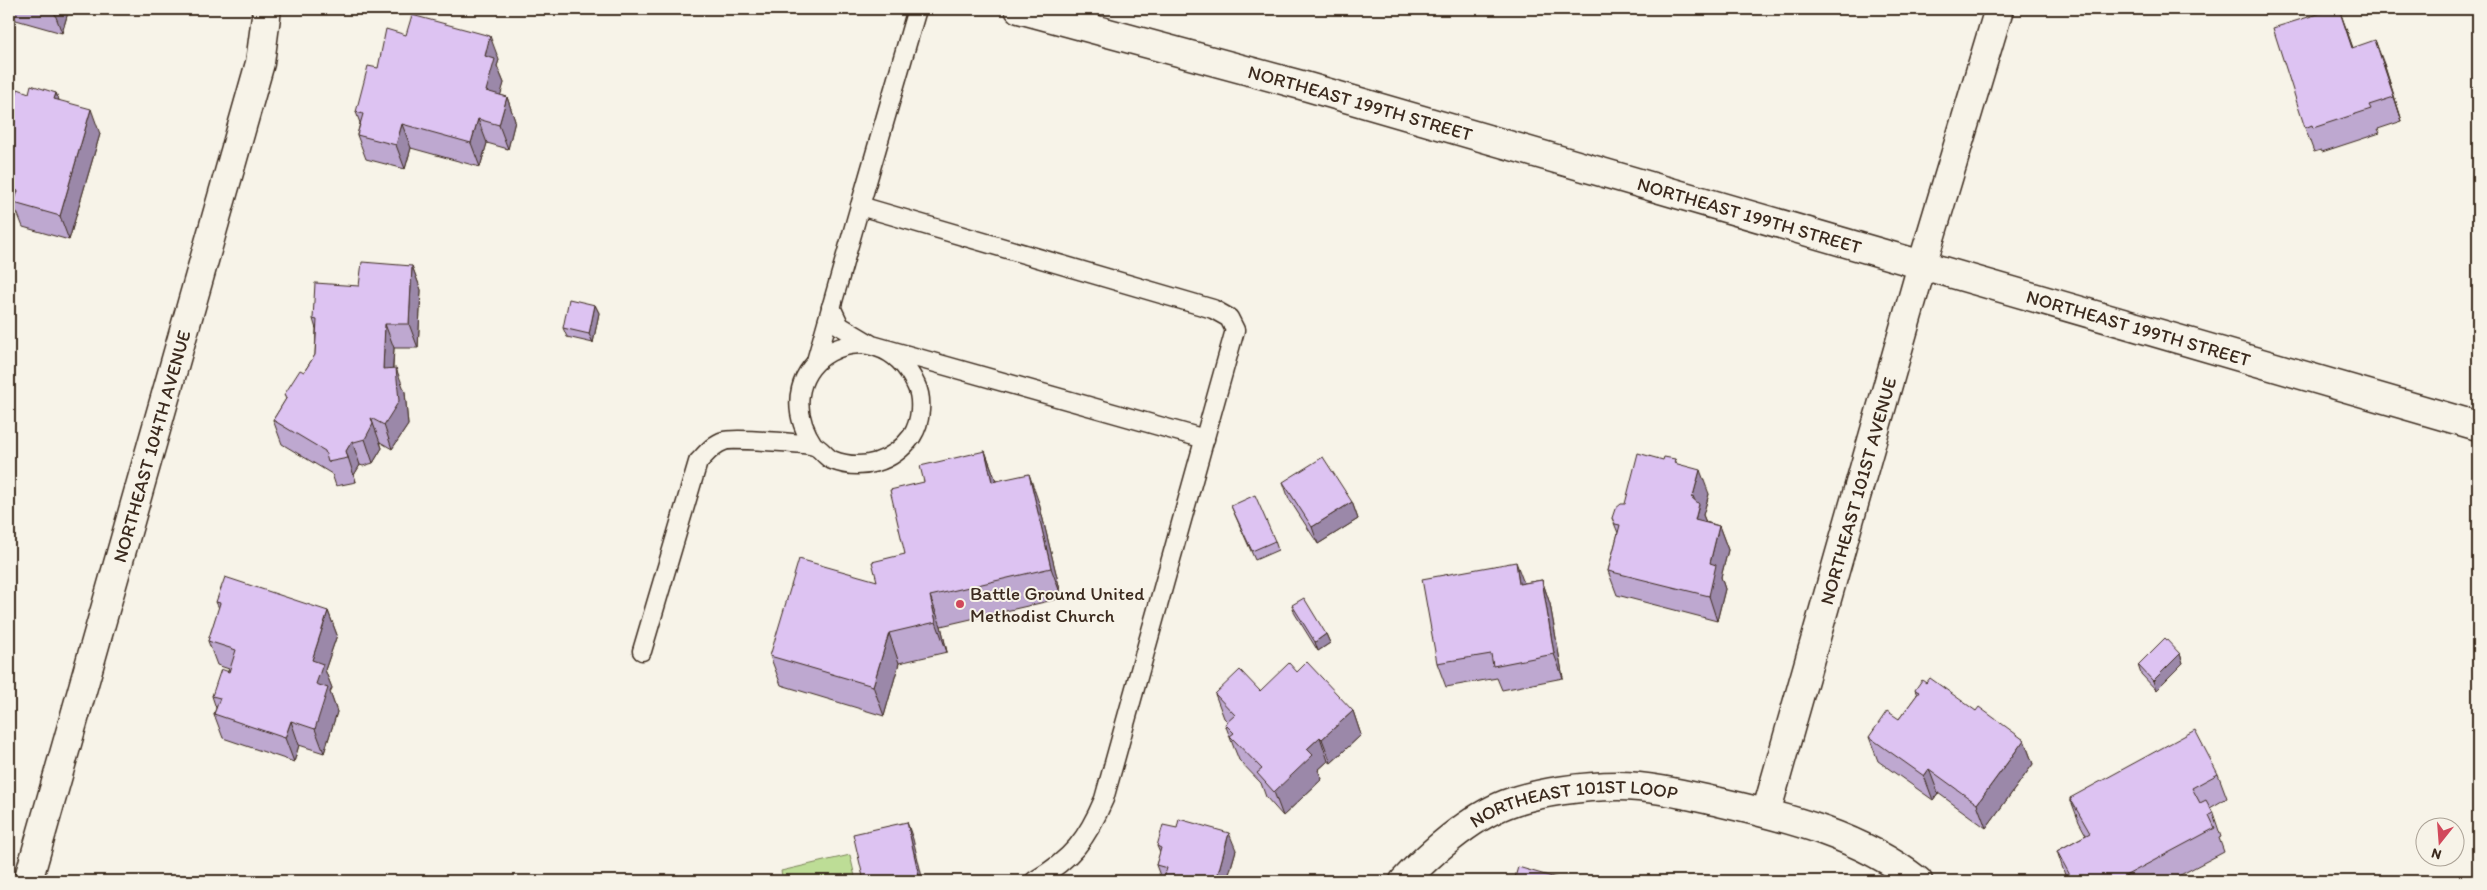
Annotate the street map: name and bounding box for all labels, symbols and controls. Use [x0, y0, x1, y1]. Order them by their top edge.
street label: NORTHEAST 199TH STREET [1245, 60, 1475, 146]
street label: NORTHEAST 199TH STREET [1635, 172, 1864, 259]
street label: NORTHEAST 199TH STREET [2024, 285, 2254, 372]
street label: NORTHEAST 104TH AVENUE [108, 327, 196, 565]
street label: NORTHEAST 101ST AVENUE [1815, 374, 1902, 607]
place label: Battle Ground United Methodist Church [970, 582, 1145, 627]
marker: Battle Ground United Methodist Church [954, 598, 966, 610]
street label: NORTHEAST 101ST LOOP [1465, 775, 1680, 833]
north arrow [2414, 818, 2464, 868]
text: N [2429, 844, 2443, 863]

